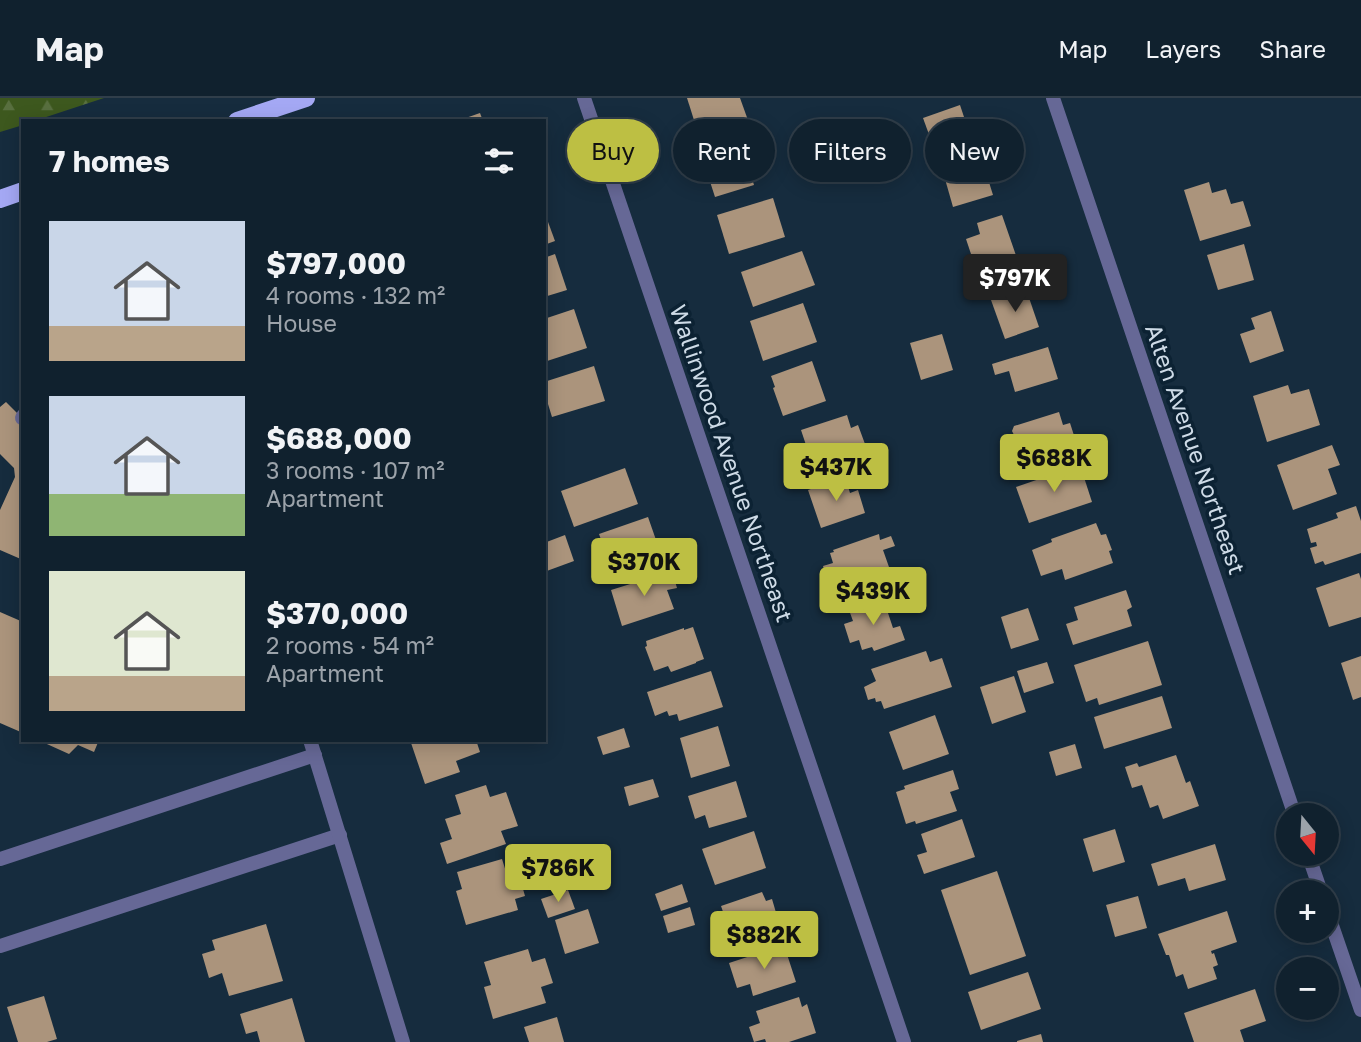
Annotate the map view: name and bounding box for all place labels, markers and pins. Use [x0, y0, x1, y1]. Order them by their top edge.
pin: $797K [966, 254, 1064, 314]
pin: $688K [1005, 434, 1103, 494]
pin: $437K [787, 444, 885, 503]
pin: $370K [595, 538, 693, 598]
pin: $439K [824, 568, 922, 627]
pin: $786K [509, 844, 607, 904]
pin: $882K [715, 912, 813, 971]

